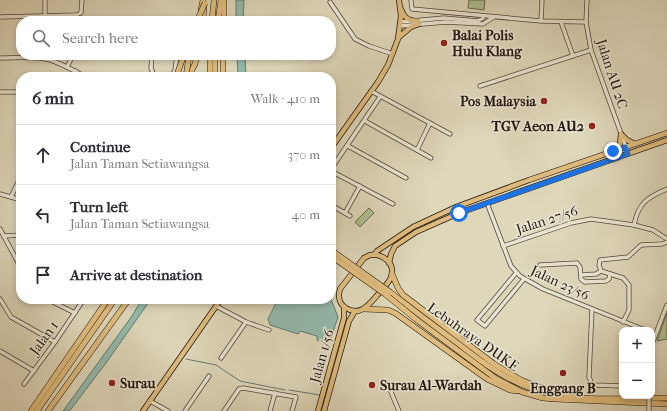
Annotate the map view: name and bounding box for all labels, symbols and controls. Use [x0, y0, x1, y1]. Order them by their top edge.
search box [16, 16, 336, 60]
icon: search [30, 27, 52, 49]
place label: Balai Polis Hulu Klang [452, 27, 522, 60]
text: Search here [62, 29, 138, 47]
street label: Jalan AU 2C [592, 36, 631, 111]
marker: Balai Polis Hulu Klang [439, 38, 449, 48]
text: 6 min [32, 88, 74, 108]
text: Walk · 410 m [251, 91, 320, 106]
place label: Pos Malaysia [460, 93, 537, 110]
marker: Pos Malaysia [539, 96, 549, 106]
place label: TGV Aeon AU2 [491, 118, 584, 135]
marker: TGV Aeon AU2 [587, 121, 597, 131]
text: Continue [70, 138, 130, 156]
route end [604, 142, 622, 160]
icon: ahead [32, 144, 54, 166]
text: 370 m [288, 147, 320, 162]
text: Jalan Taman Setiawangsa [70, 156, 210, 171]
text: Turn left [70, 198, 128, 216]
street label: Jalan 27/56 [513, 202, 580, 238]
icon: left [32, 204, 54, 226]
route start [450, 204, 468, 222]
text: 40 m [292, 207, 320, 222]
text: Jalan Taman Setiawangsa [70, 216, 210, 231]
street label: Jalan 23/56 [527, 262, 592, 304]
icon: arrive [32, 264, 54, 286]
text: Arrive at destination [70, 266, 202, 284]
street label: Lebuhraya DUKE [424, 299, 522, 375]
street label: Jalan 1 [25, 318, 62, 359]
street label: Jalan 1/56 [306, 327, 338, 386]
map controls [619, 327, 655, 399]
button: + [619, 327, 655, 363]
button: − [619, 363, 655, 399]
marker: Enggang B [558, 368, 568, 378]
place label: Surau [120, 375, 155, 392]
place label: Surau Al-Wardah [380, 377, 483, 394]
marker: Surau [107, 378, 117, 388]
marker: Surau Al-Wardah [367, 380, 377, 390]
place label: Enggang B [530, 380, 596, 397]

